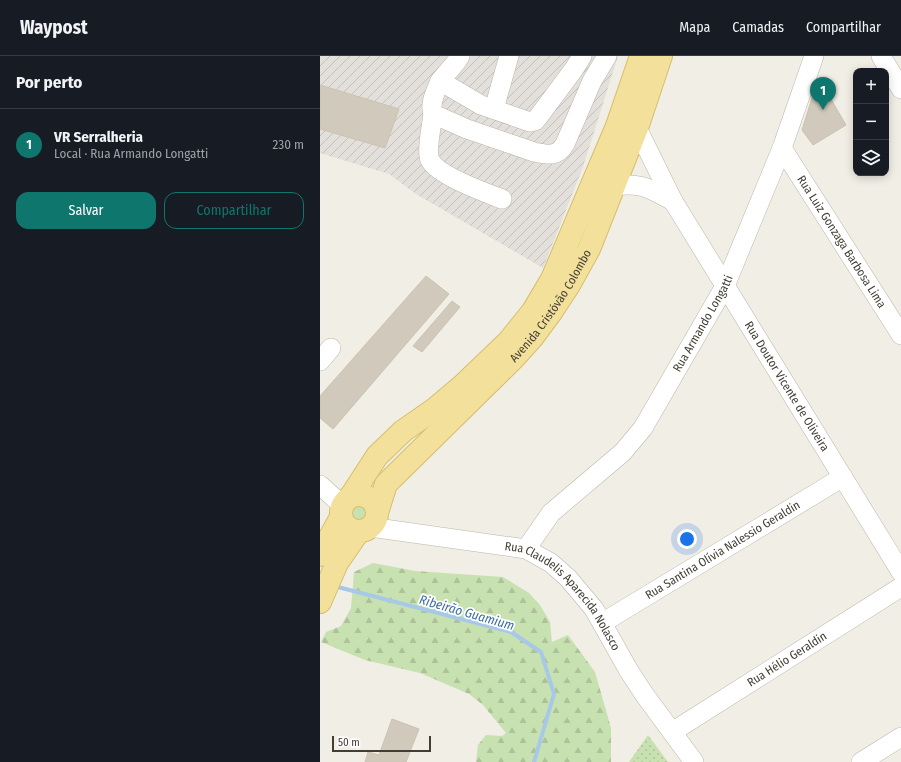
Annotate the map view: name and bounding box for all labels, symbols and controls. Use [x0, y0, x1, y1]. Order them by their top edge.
text: Waypost [20, 16, 88, 39]
text: Mapa [679, 19, 710, 36]
text: Camadas [732, 19, 784, 36]
text: Compartilhar [806, 19, 881, 36]
map controls [853, 68, 889, 176]
button: + [853, 68, 889, 104]
text: Por perto [16, 72, 82, 93]
pin: 1 [810, 77, 836, 110]
button: − [853, 104, 889, 140]
text: VR Serralheria [54, 128, 143, 146]
text: 1 [26, 137, 32, 152]
text: 230 m [273, 137, 304, 152]
button: layers [853, 140, 889, 176]
text: Local · Rua Armando Longatti [54, 146, 208, 161]
street label: Rua Luiz Gonzaga Barbosa Lima [794, 173, 889, 311]
button: Salvar [16, 192, 156, 229]
button: Compartilhar [164, 192, 304, 229]
street label: Avenida Cristóvão Colombo [507, 247, 594, 365]
street label: Rua Armando Longatti [670, 273, 736, 374]
street label: Rua Doutor Vicente de Oliveira [742, 319, 832, 454]
street label: Rua Santina Olívia Nalessio Geraldin [643, 498, 802, 602]
your location [677, 529, 697, 549]
street label: Rua Claudelis Aparecida Nolasco [504, 539, 623, 653]
water label: Ribeirão Guamium [418, 592, 516, 633]
street label: Rua Hélio Geraldin [745, 629, 829, 690]
scale bar [332, 734, 431, 753]
text: 50 m [338, 736, 360, 749]

